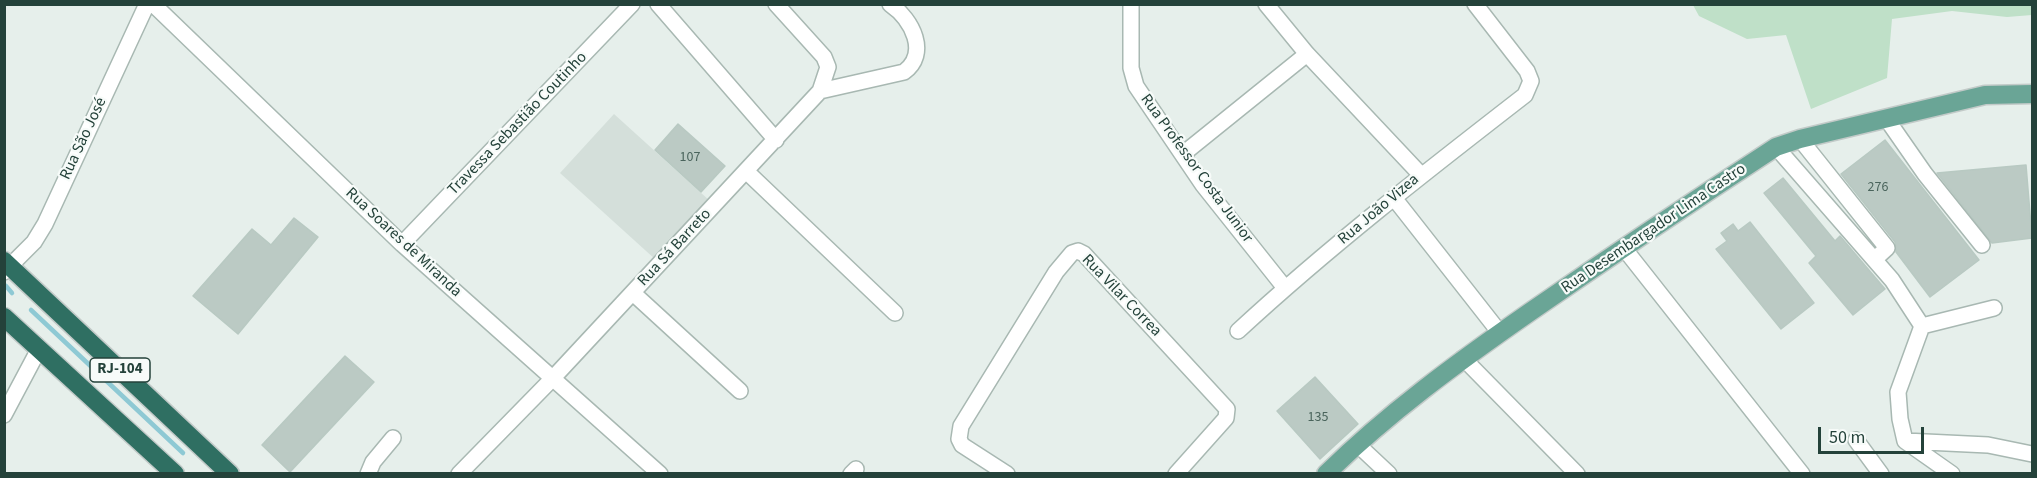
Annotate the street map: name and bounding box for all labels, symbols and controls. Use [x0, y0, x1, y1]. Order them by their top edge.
street label: Travessa Sebastião Coutinho [444, 48, 592, 200]
street label: Rua Professor Costa Junior [1136, 91, 1256, 247]
street label: Rua São José [57, 95, 111, 183]
house number: 107 [680, 150, 700, 166]
street label: Rua Desembargador Lima Castro [1558, 160, 1750, 298]
street label: Rua João Vizea [1335, 171, 1423, 249]
house number: 276 [1868, 180, 1888, 196]
street label: Rua Soares de Miranda [341, 184, 465, 302]
street label: Rua Sá Barreto [634, 205, 716, 291]
street label: Rua Vilar Correa [1077, 251, 1165, 341]
road number: RJ-104 [90, 358, 150, 382]
house number: 135 [1308, 410, 1328, 426]
scale bar [1821, 415, 1928, 453]
text: 50 m [1829, 425, 1865, 450]

